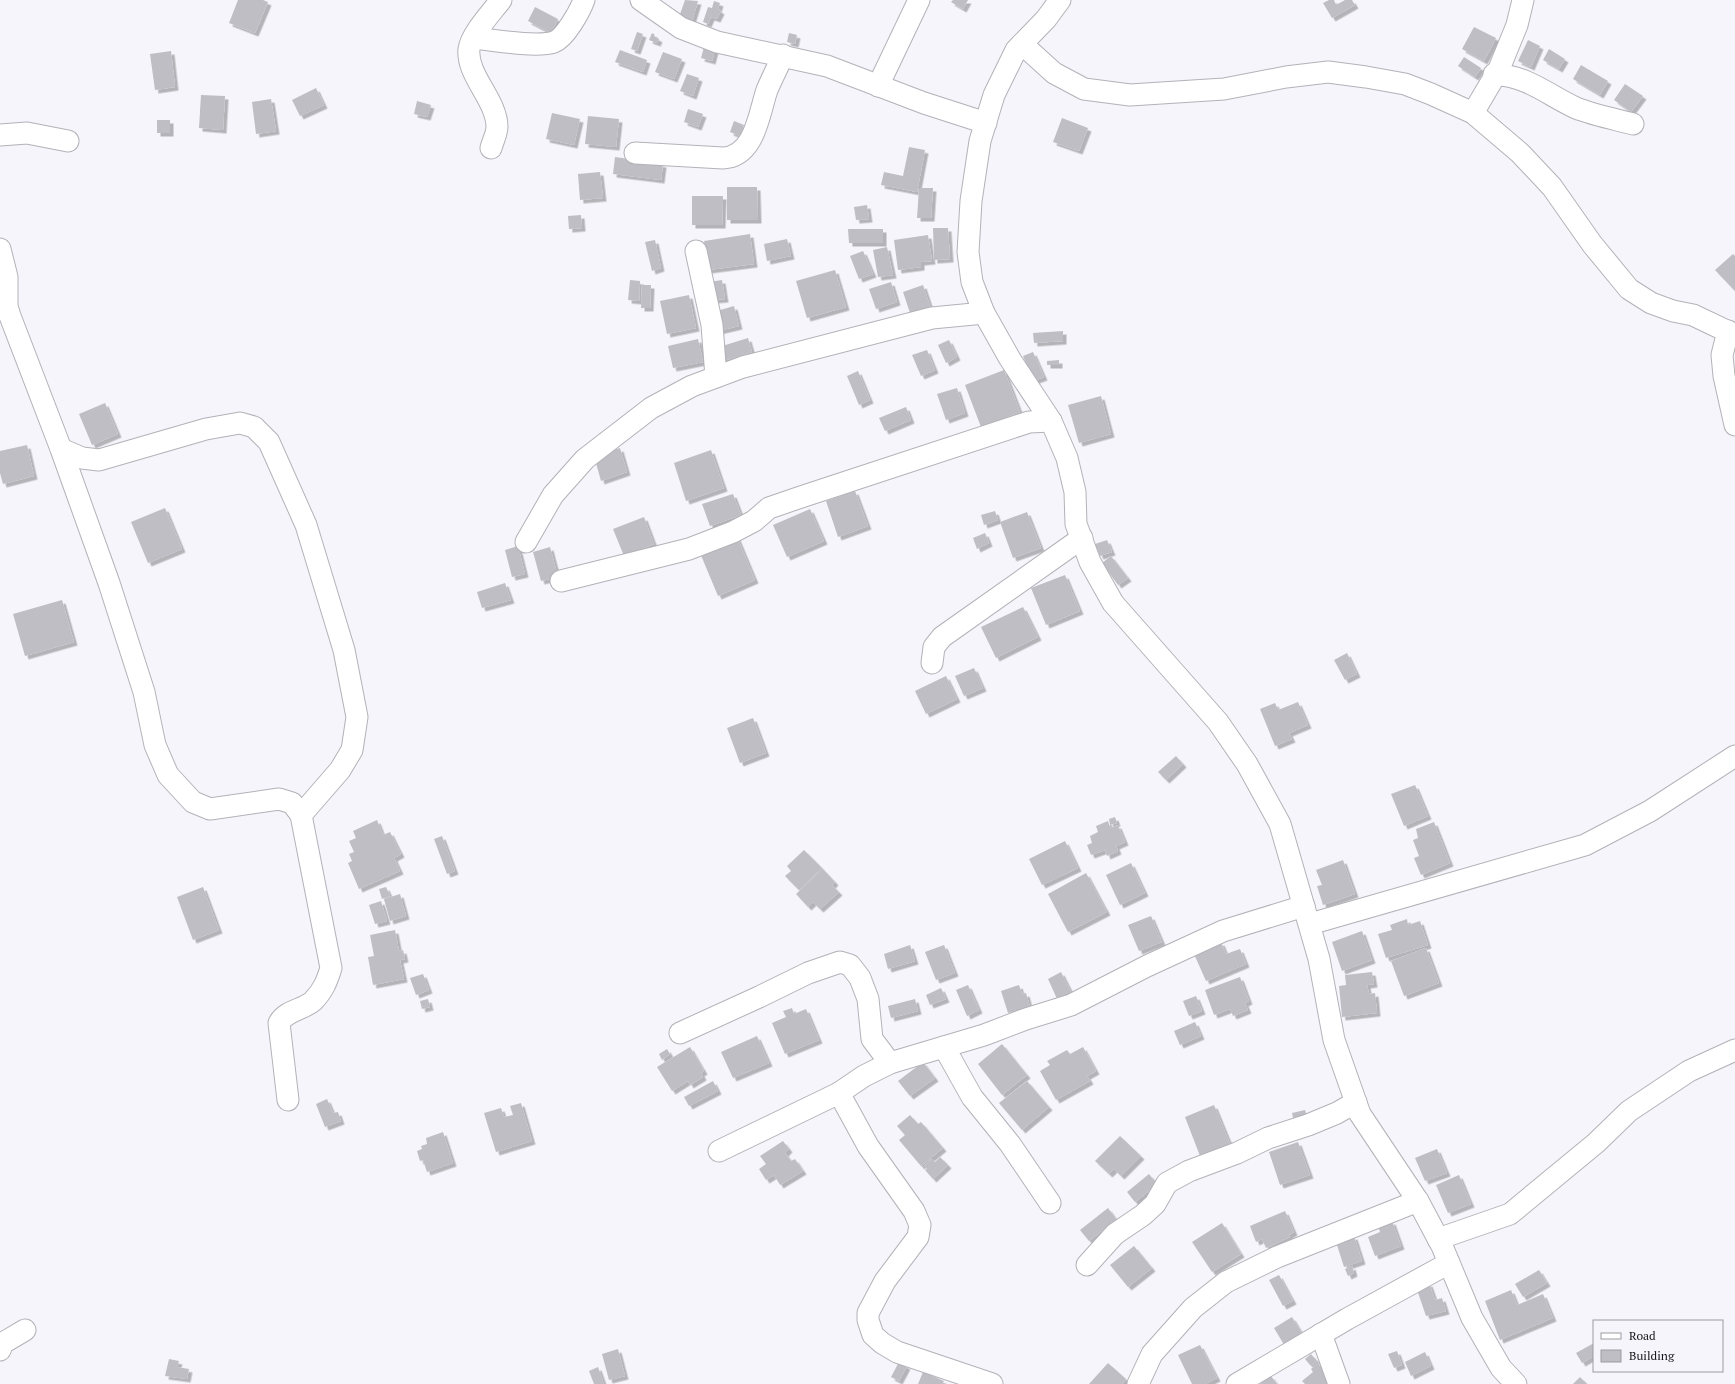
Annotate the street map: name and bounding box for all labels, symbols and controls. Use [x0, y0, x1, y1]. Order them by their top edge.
legend [1593, 1320, 1723, 1372]
text: Road [1629, 1328, 1656, 1343]
text: Building [1629, 1348, 1675, 1363]

